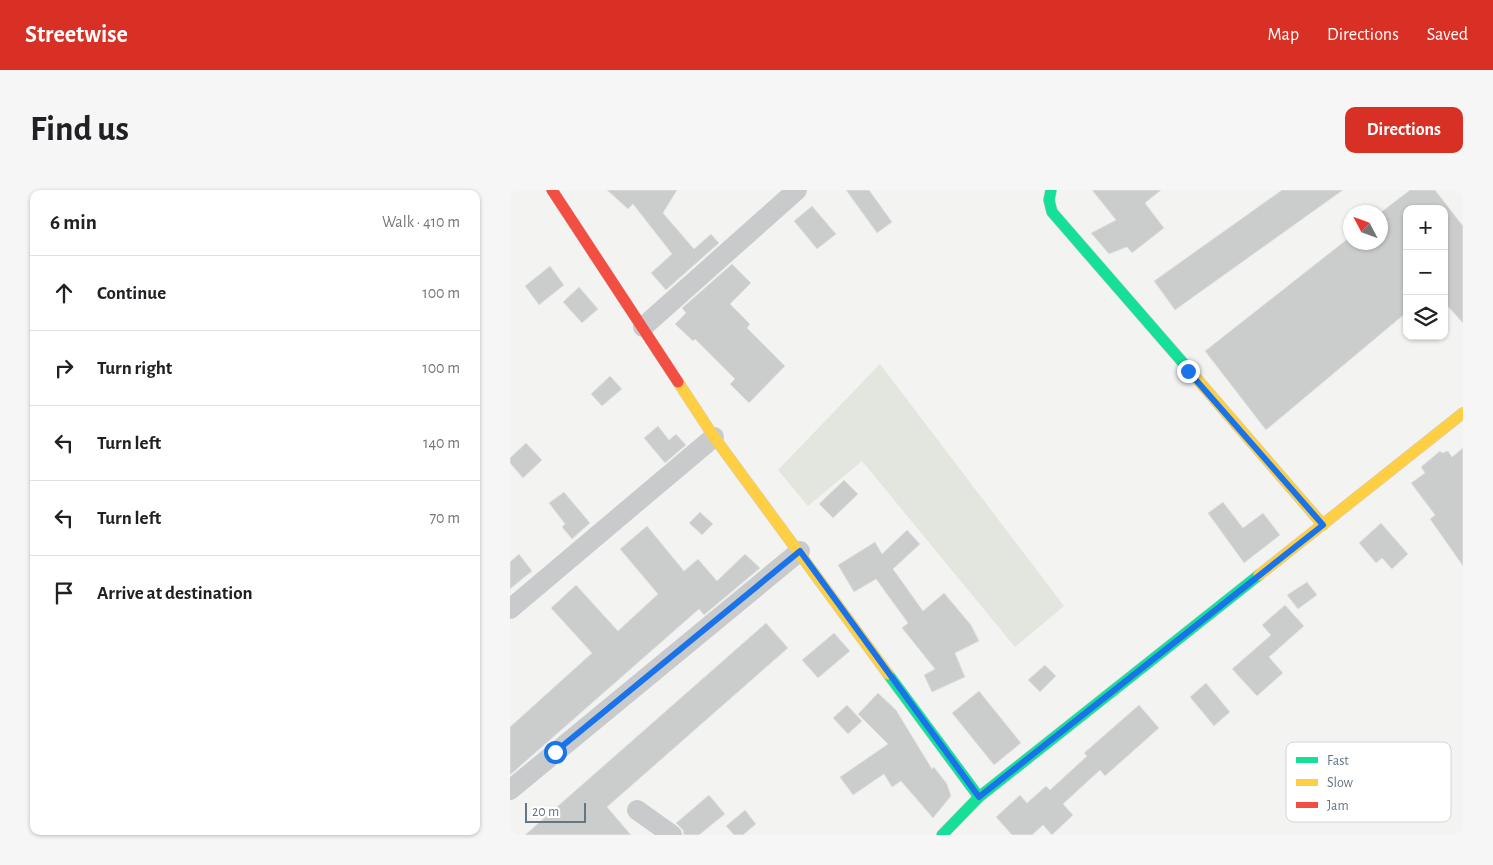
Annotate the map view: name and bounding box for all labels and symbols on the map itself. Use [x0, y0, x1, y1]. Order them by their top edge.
north arrow [1343, 205, 1388, 250]
route end [1177, 360, 1200, 383]
route start [544, 741, 567, 764]
legend [1286, 742, 1451, 822]
text: Fast [1327, 754, 1349, 768]
text: Slow [1327, 776, 1354, 790]
text: Jam [1327, 799, 1349, 813]
scale bar [525, 800, 586, 823]

